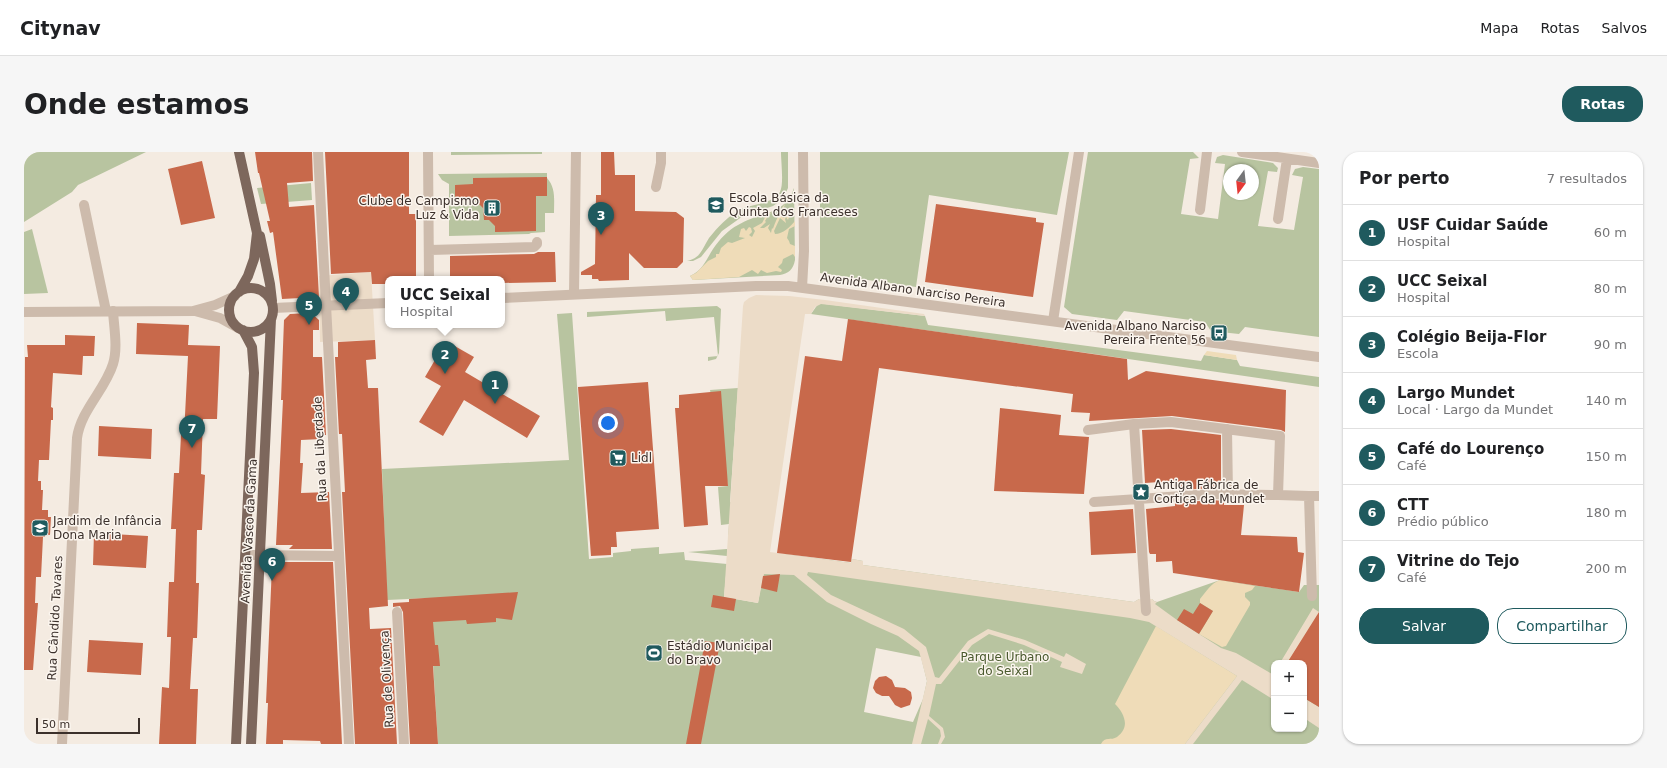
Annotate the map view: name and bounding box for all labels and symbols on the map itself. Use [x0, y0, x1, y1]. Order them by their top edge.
north arrow [1223, 164, 1259, 200]
place label: Escola Básica da Quinta dos Franceses [729, 191, 858, 219]
place label: Clube de Campismo Luz & Vida [358, 194, 479, 222]
school or university icon: Escola Básica da Quinta dos Franceses [706, 195, 726, 215]
building icon: Clube de Campismo Luz & Vida [482, 198, 502, 218]
pin: 3 [588, 202, 614, 235]
street label: Avenida Albano Narciso Pereira [819, 270, 1007, 310]
pin: 4 [333, 278, 359, 311]
pin: 5 [296, 292, 322, 325]
place label: Avenida Albano Narciso Pereira Frente 56 [1064, 319, 1206, 347]
bus stop icon: Avenida Albano Narciso Pereira Frente 56 [1209, 323, 1229, 343]
pin: 2 [432, 341, 458, 374]
pin: 1 [482, 371, 508, 404]
street label: Rua da Liberdade [310, 396, 330, 502]
your location [598, 413, 618, 433]
pin: 7 [179, 415, 205, 448]
supermarket icon: Lidl [608, 448, 628, 468]
place label: Lidl [631, 451, 652, 465]
street label: Avenida Vasco da Gama [238, 458, 260, 604]
place label: Antiga Fábrica de Cortiça da Mundet [1154, 478, 1265, 506]
place icon: Antiga Fábrica de Cortiça da Mundet [1131, 482, 1151, 502]
place label: Jardim de Infância Dona Maria [52, 514, 162, 542]
school or university icon: Jardim de Infância Dona Maria [30, 518, 50, 538]
pin: 6 [259, 548, 285, 581]
street label: Rua Cândido Tavares [45, 555, 65, 681]
street label: Rua de Olivença [377, 630, 397, 728]
place label: Estádio Municipal do Bravo [667, 639, 772, 667]
sports icon: Estádio Municipal do Bravo [644, 643, 664, 663]
park label: Parque Urbano do Seixal [961, 650, 1049, 678]
scale bar [36, 716, 140, 735]

